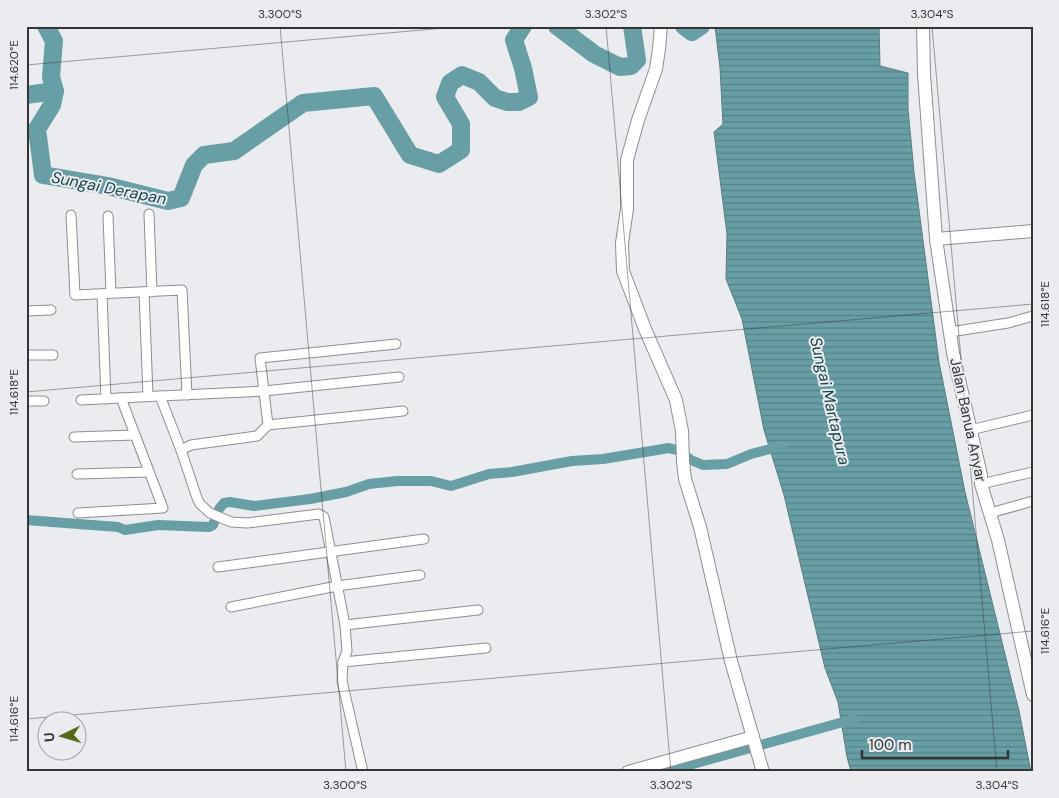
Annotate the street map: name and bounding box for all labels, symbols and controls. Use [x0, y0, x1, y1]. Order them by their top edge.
text: 3.300°S [258, 6, 302, 22]
text: 3.302°S [585, 6, 627, 22]
text: 3.304°S [910, 6, 954, 22]
text: 114.620°E [6, 40, 22, 90]
water label: Sungai Derapan [50, 167, 168, 209]
text: 114.618°E [1037, 281, 1053, 327]
water label: Sungai Martapura [805, 335, 855, 467]
street label: Jalan Banua Anyar [945, 356, 991, 484]
text: 114.618°E [6, 369, 22, 415]
text: 114.616°E [1037, 608, 1053, 654]
text: 114.616°E [6, 696, 22, 742]
north arrow [38, 710, 88, 760]
scale bar [862, 728, 1008, 760]
text: U [40, 732, 58, 743]
text: 100 m [869, 735, 912, 755]
text: 3.300°S [323, 777, 367, 793]
text: 3.302°S [650, 777, 692, 793]
text: 3.304°S [975, 777, 1019, 793]

